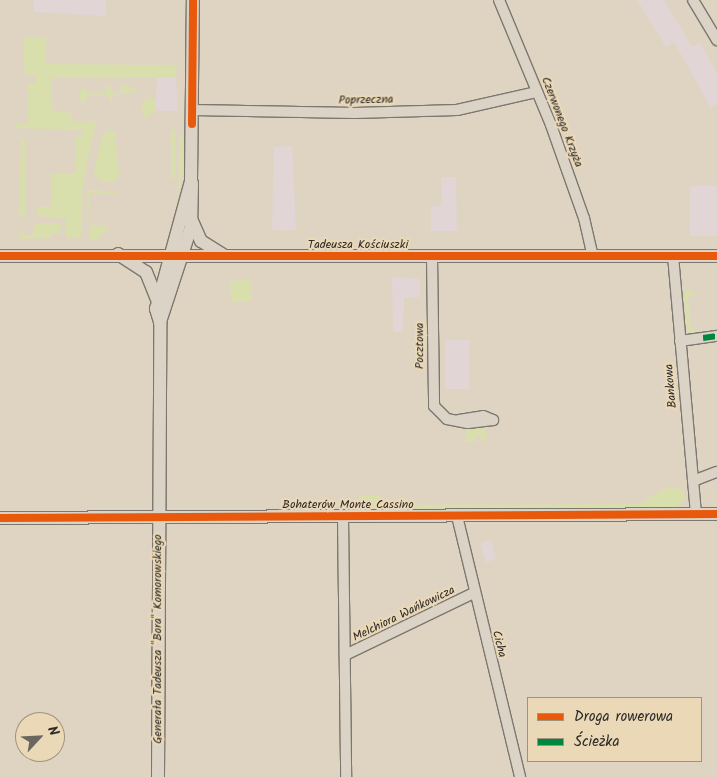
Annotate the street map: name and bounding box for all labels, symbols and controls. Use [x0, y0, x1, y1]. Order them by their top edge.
street label: Czerwonego Krzyża [538, 75, 586, 169]
street label: Poprzeczna [338, 92, 394, 108]
street label: Tadeusza Kościuszki [308, 238, 408, 252]
street label: Pocztowa [413, 323, 427, 369]
street label: Bankowa [662, 363, 680, 409]
street label: Bohaterów Monte Cassino [282, 498, 414, 512]
street label: Generała Tadeusza "Bora" Komorowskiego [151, 534, 165, 744]
street label: Melchiora Wańkowicza [351, 583, 457, 645]
street label: Cicha [489, 629, 509, 659]
legend [527, 697, 702, 762]
text: Droga rowerowa [574, 705, 673, 729]
north arrow [15, 712, 65, 762]
text: N [41, 722, 65, 740]
text: Ścieżka [574, 730, 619, 754]

